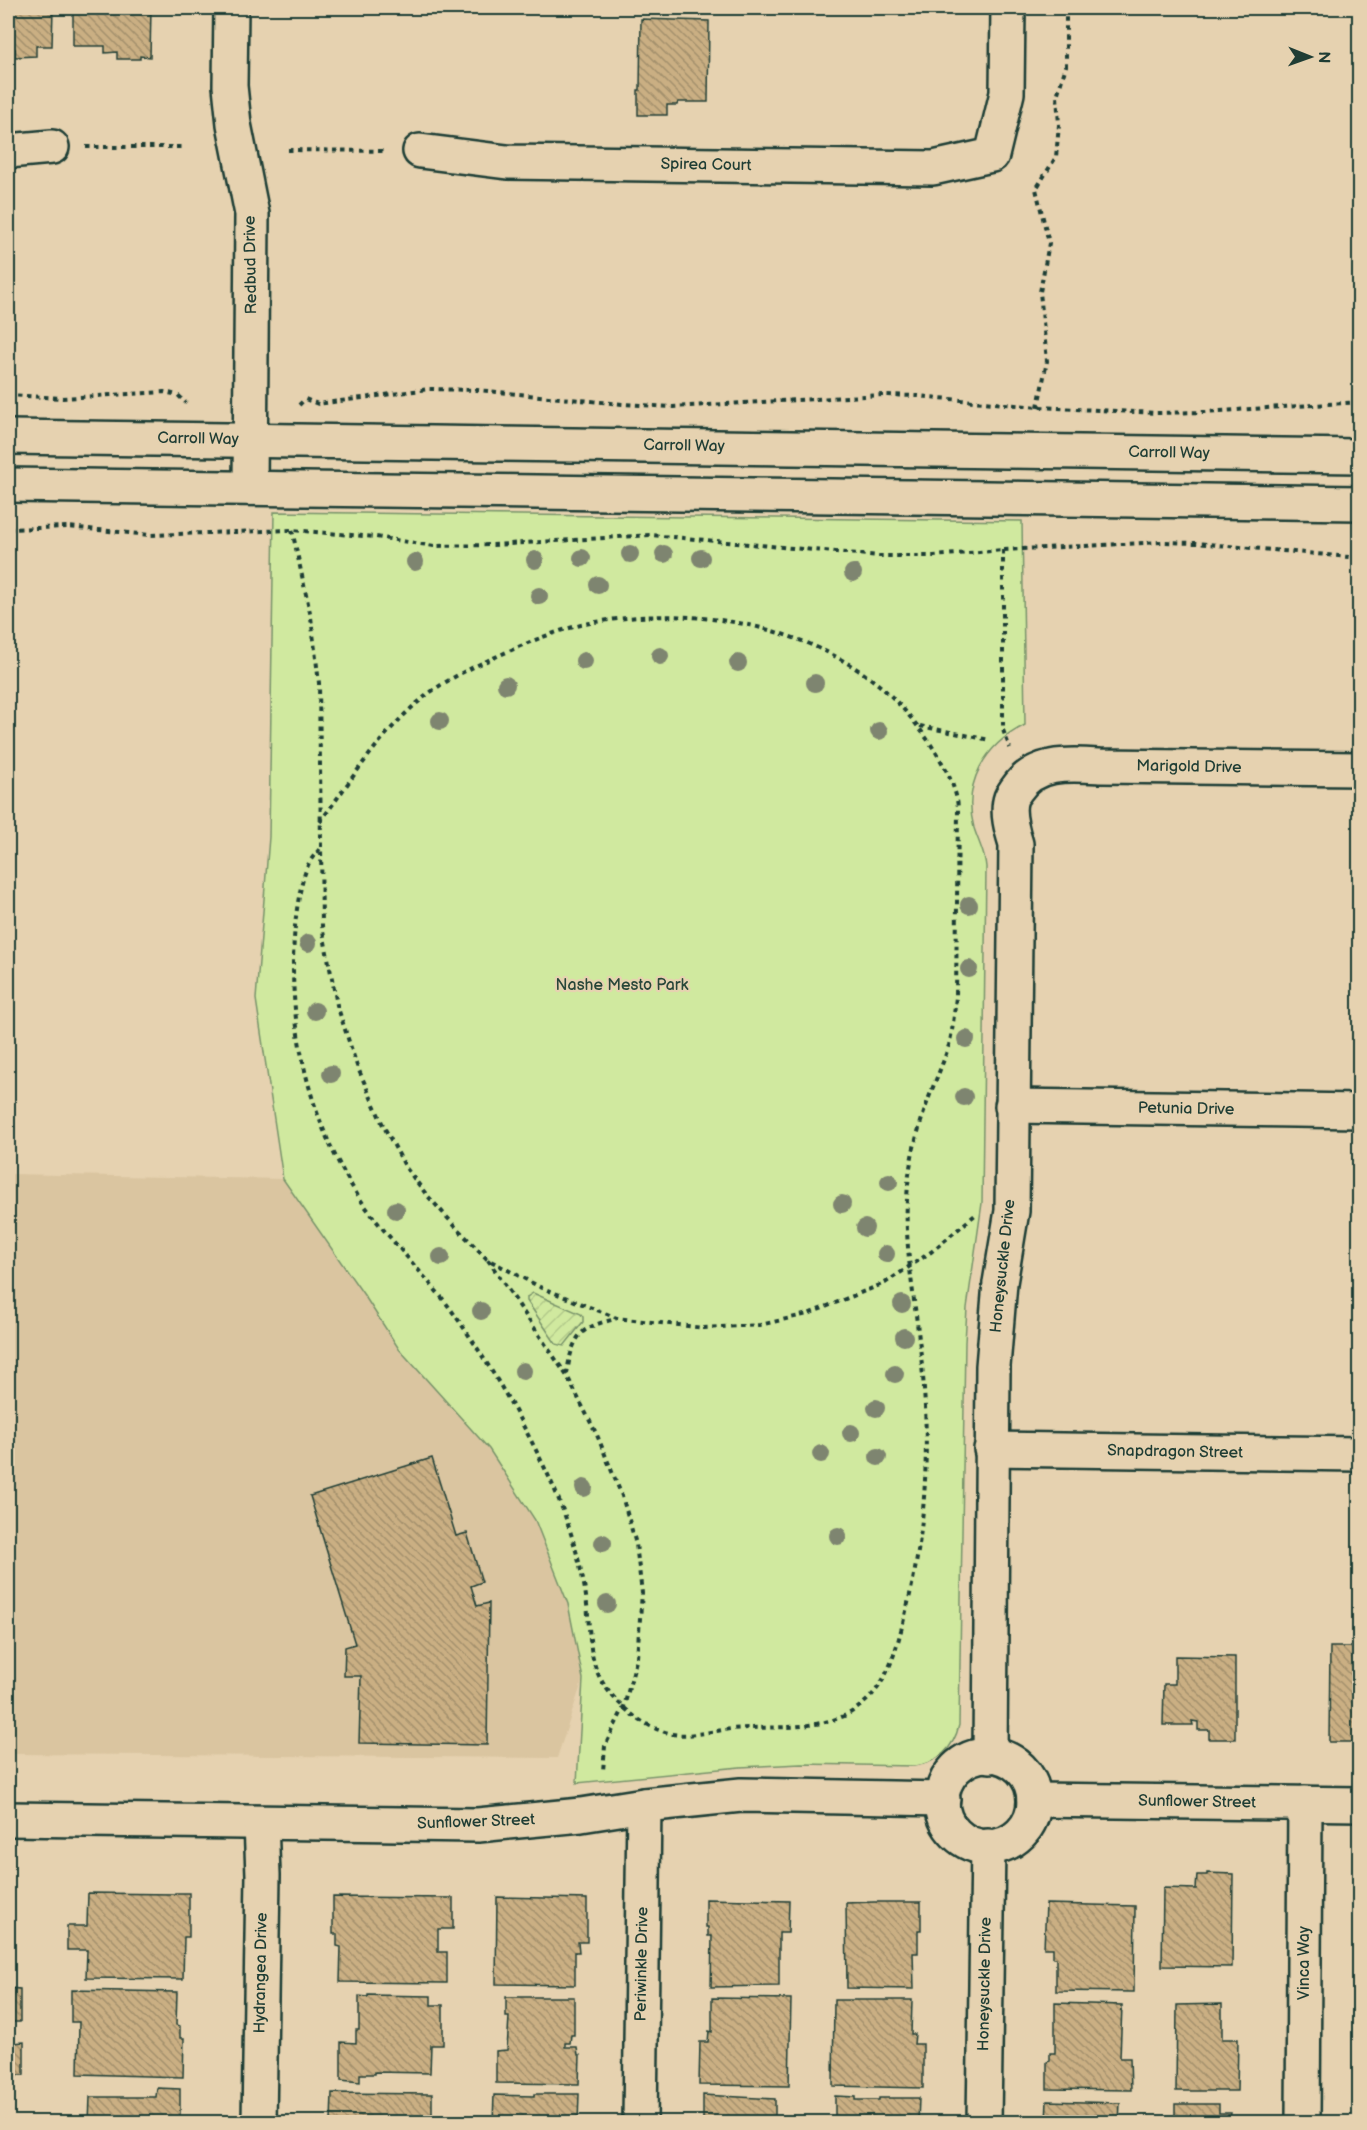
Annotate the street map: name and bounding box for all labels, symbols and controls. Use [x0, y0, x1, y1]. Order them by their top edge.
north arrow [1280, 27, 1340, 87]
text: N [1314, 51, 1333, 63]
street label: Spirea Court [660, 155, 752, 175]
street label: Redbud Drive [241, 215, 261, 315]
street label: Carroll Way [157, 429, 240, 449]
street label: Carroll Way [643, 436, 726, 456]
street label: Carroll Way [1128, 443, 1211, 463]
street label: Marigold Drive [1136, 757, 1242, 777]
park label: Nashe Mesto Park [556, 976, 689, 995]
street label: Petunia Drive [1138, 1099, 1235, 1119]
street label: Honeysuckle Drive [987, 1198, 1020, 1334]
street label: Snapdragon Street [1107, 1441, 1243, 1463]
street label: Sunflower Street [1138, 1791, 1256, 1813]
street label: Sunflower Street [417, 1810, 535, 1834]
street label: Periwinkle Drive [632, 1906, 653, 2021]
street label: Hydrangea Drive [250, 1912, 272, 2034]
street label: Honeysuckle Drive [974, 1916, 996, 2051]
street label: Vinca Way [1295, 1925, 1314, 2000]

